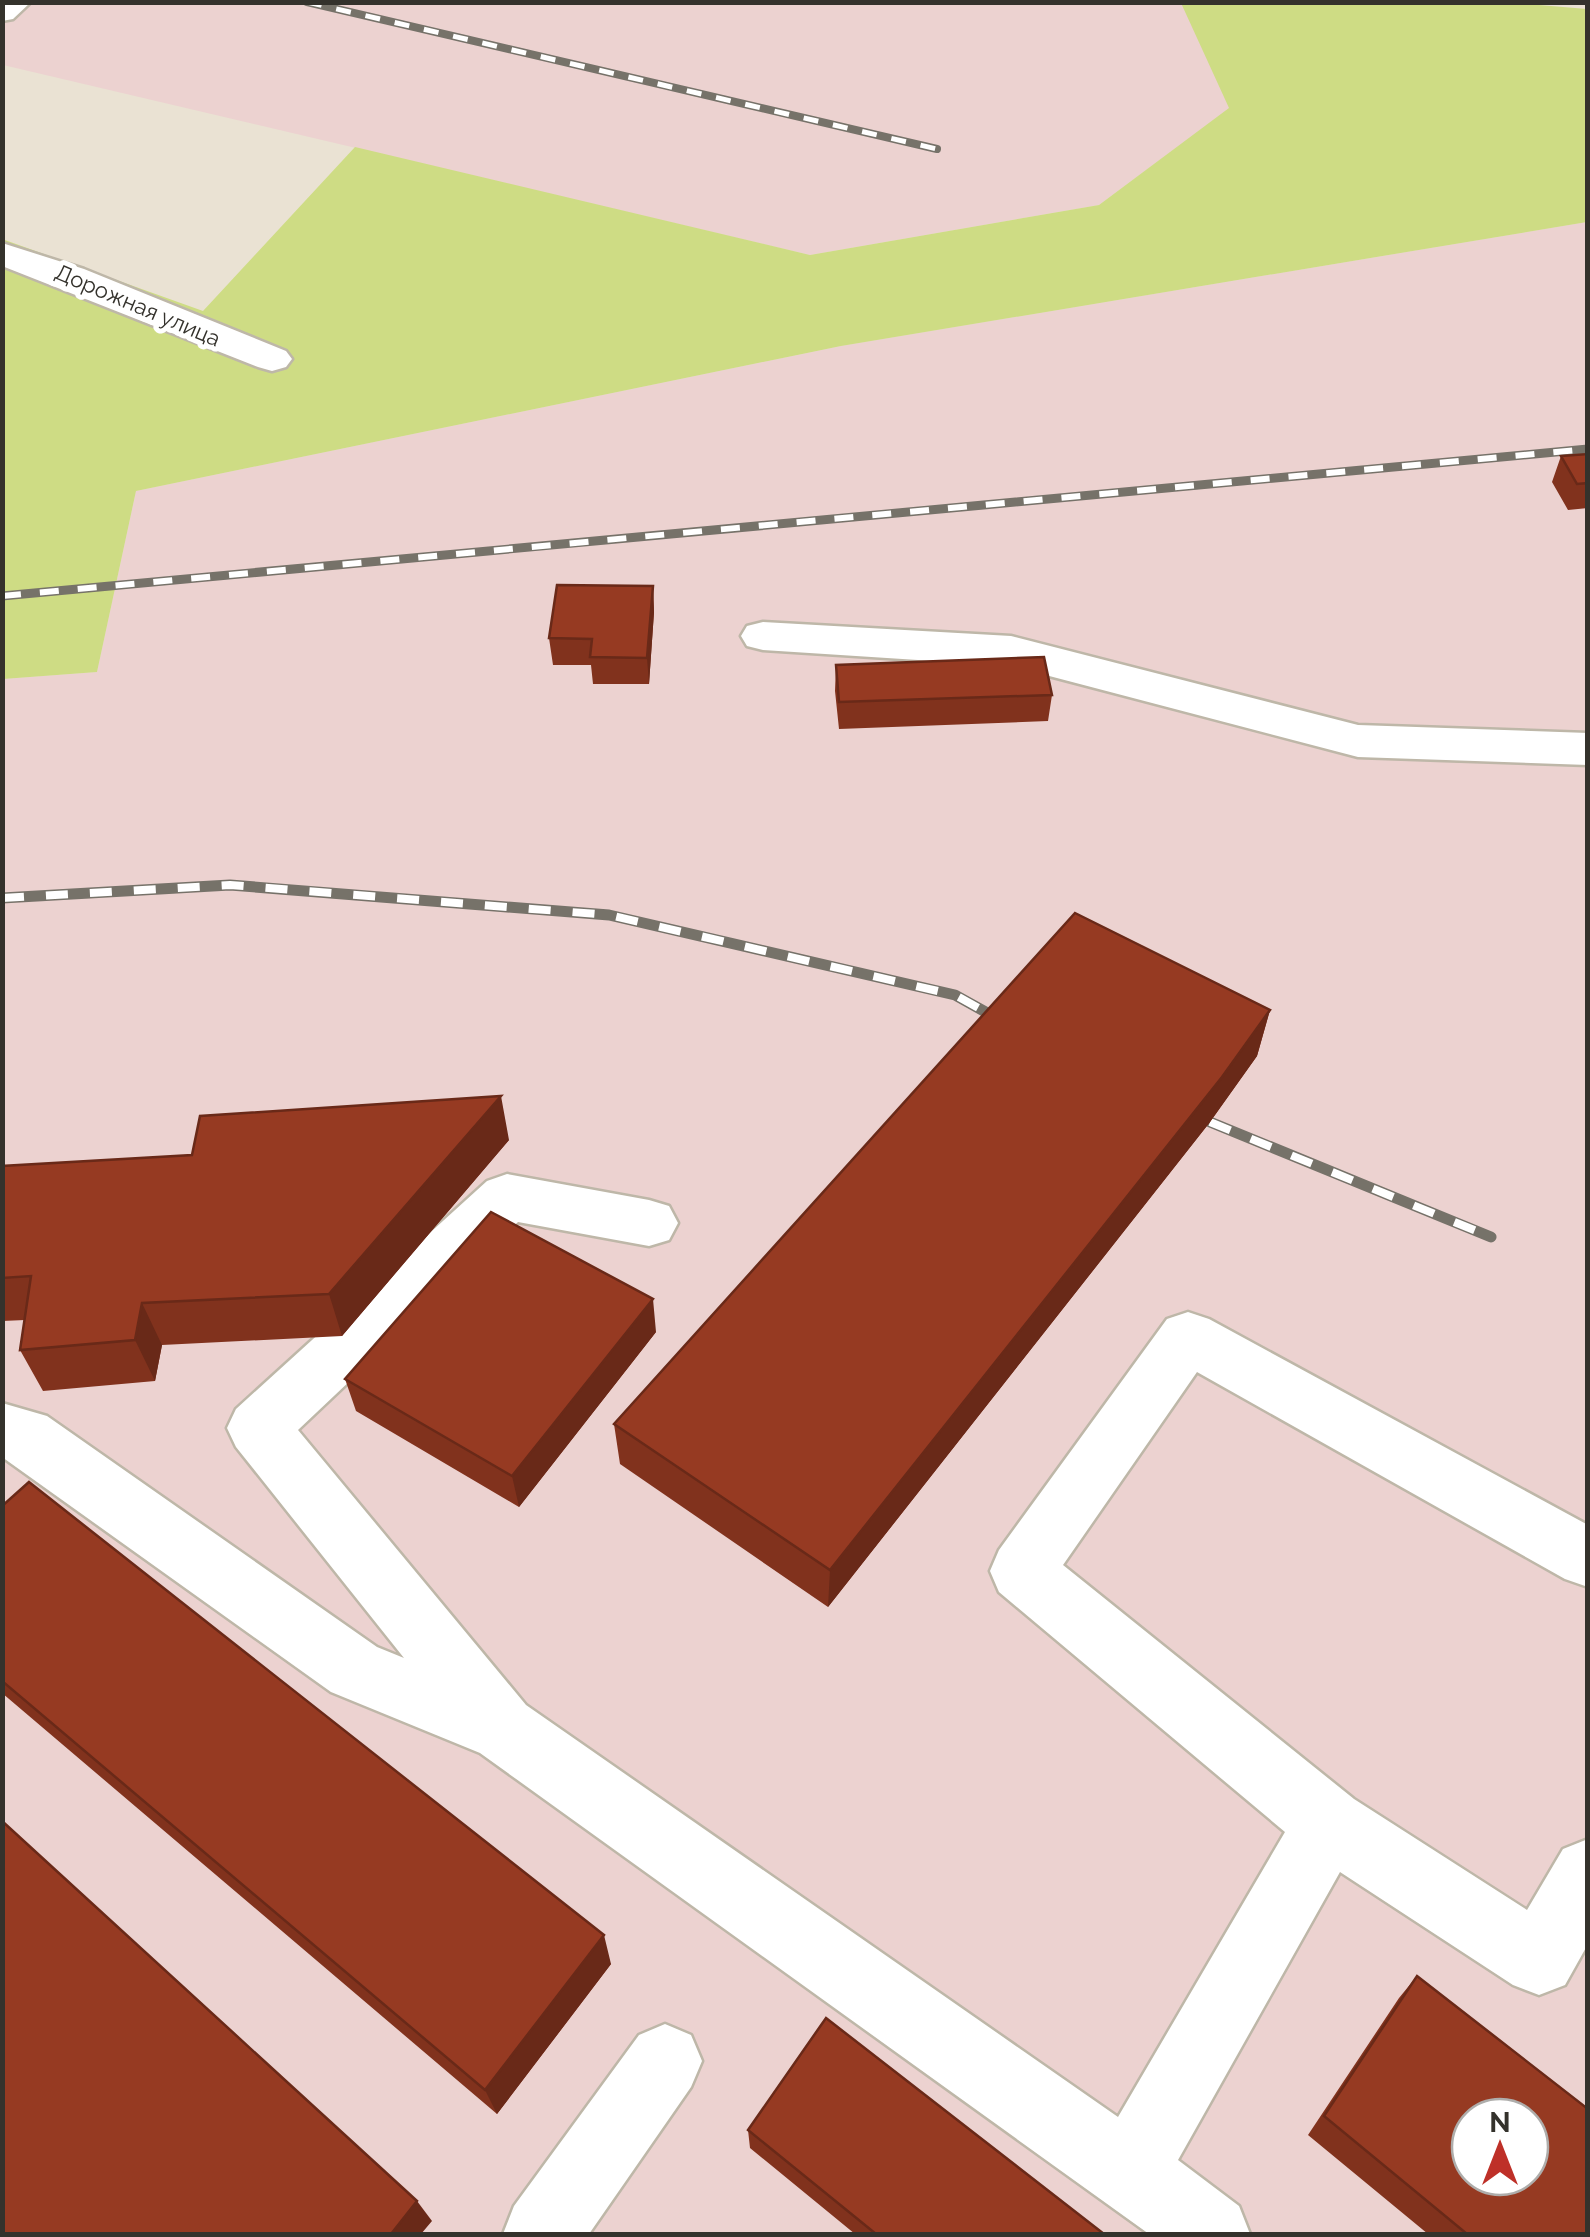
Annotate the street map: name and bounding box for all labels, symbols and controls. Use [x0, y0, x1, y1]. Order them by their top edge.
street label: Дорожная улица [51, 258, 225, 352]
north arrow [1450, 2097, 1550, 2197]
text: N [1489, 2106, 1511, 2139]

